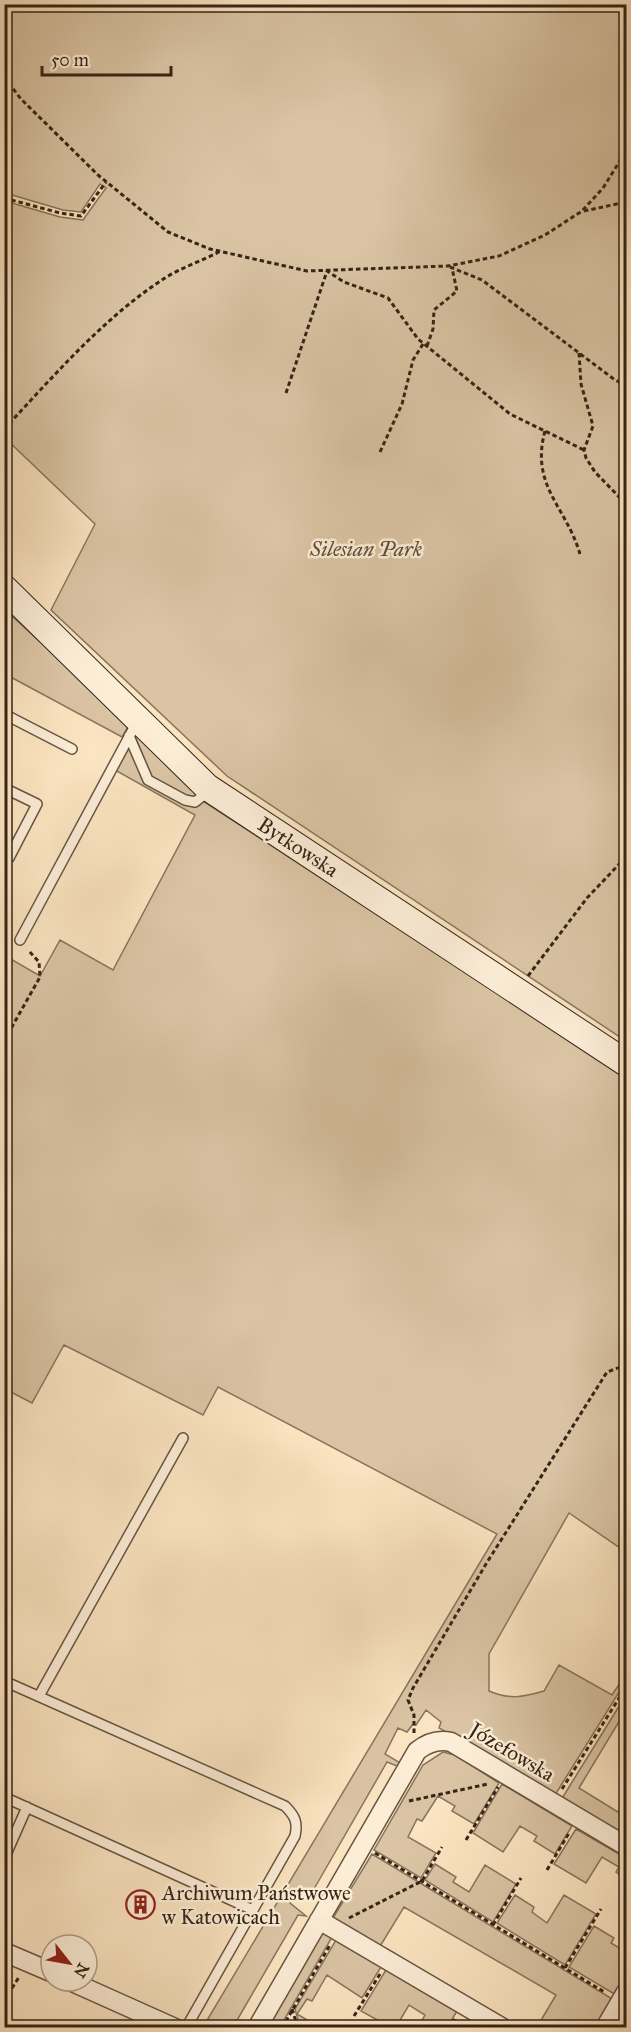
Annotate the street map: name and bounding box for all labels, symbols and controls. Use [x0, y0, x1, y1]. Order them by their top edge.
scale bar [42, 39, 171, 77]
text: 50 m [51, 49, 89, 71]
park label: Silesian Park [309, 536, 423, 562]
street label: Bytkowska [253, 811, 343, 883]
street label: Józefowska [463, 1715, 559, 1788]
place label: Archiwum Państwowe w Katowicach [161, 1880, 351, 1930]
building icon: Archiwum Państwowe w Katowicach [125, 1889, 157, 1921]
north arrow [39, 1933, 99, 1993]
text: N [70, 1960, 93, 1982]

